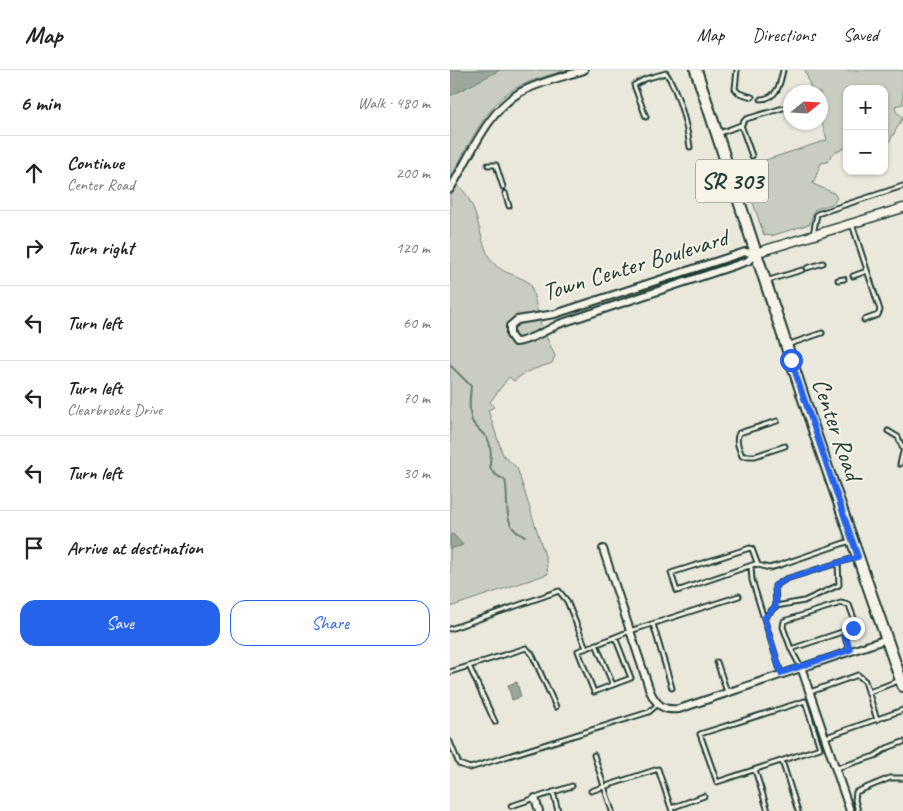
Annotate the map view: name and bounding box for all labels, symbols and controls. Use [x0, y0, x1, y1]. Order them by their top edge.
text: Map [25, 20, 62, 50]
text: Map [697, 24, 724, 46]
text: Directions [752, 24, 815, 46]
text: Saved [843, 24, 878, 46]
north arrow [783, 85, 828, 130]
map controls [843, 85, 888, 175]
button: + [843, 85, 888, 130]
text: 6 min [20, 90, 61, 116]
text: Walk · 480 m [358, 93, 430, 113]
button: − [843, 130, 888, 175]
text: Continue [67, 151, 124, 175]
icon: ahead [20, 159, 48, 187]
road number: SR 303 [696, 160, 768, 202]
text: 200 m [396, 163, 430, 183]
text: Center Road [67, 175, 134, 195]
street label: Town Center Boulevard [538, 221, 735, 308]
icon: right [20, 234, 48, 262]
text: Turn right [67, 236, 134, 260]
text: 120 m [396, 238, 430, 258]
icon: left [20, 309, 48, 337]
text: Turn left [67, 311, 122, 335]
text: 60 m [403, 313, 430, 333]
route start [780, 349, 803, 372]
street label: Center Road [805, 374, 871, 488]
text: Turn left [67, 376, 122, 400]
icon: left [20, 384, 48, 412]
text: 70 m [403, 388, 430, 408]
text: Clearbrooke Drive [67, 400, 162, 420]
icon: left [20, 459, 48, 487]
text: Turn left [67, 461, 122, 485]
text: 30 m [403, 463, 430, 483]
icon: arrive [20, 534, 48, 562]
text: Arrive at destination [67, 536, 203, 560]
button: Save [20, 600, 220, 646]
button: Share [230, 600, 430, 646]
route end [842, 617, 865, 640]

